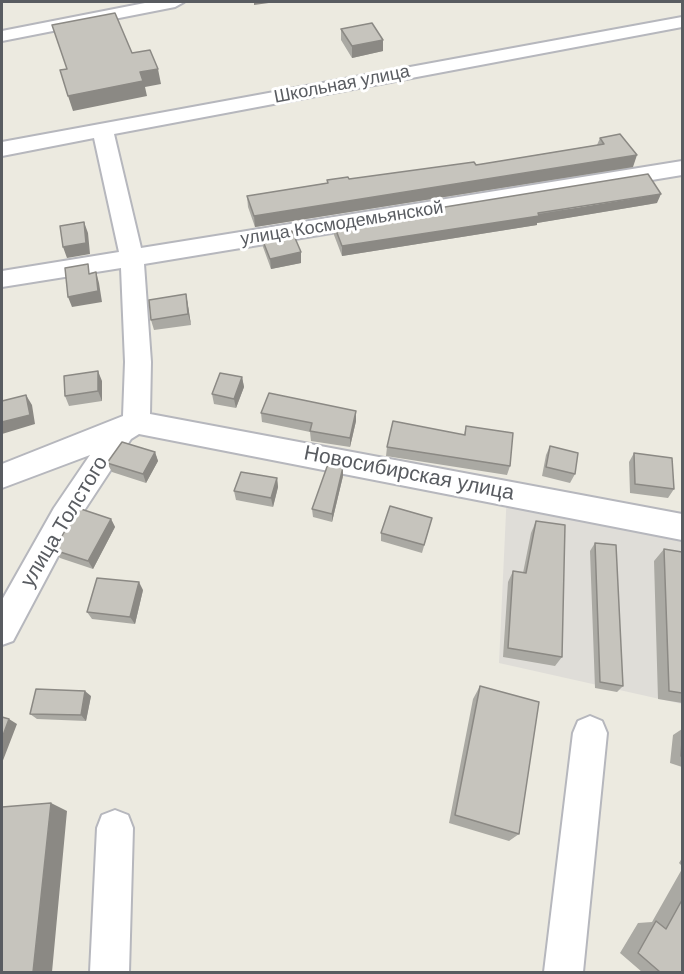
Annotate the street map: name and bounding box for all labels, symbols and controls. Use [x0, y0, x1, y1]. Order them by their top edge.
street label: Школьная улица [272, 61, 412, 109]
street label: улица Космодемьянской [239, 197, 445, 251]
street label: Новосибирская улица [302, 441, 516, 507]
street label: улица Толстого [16, 452, 114, 592]

